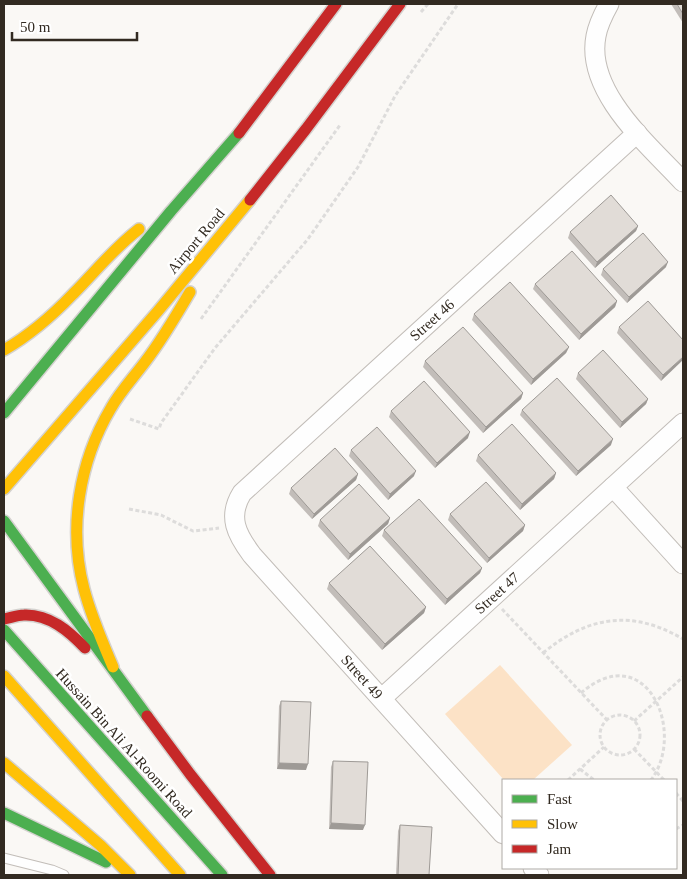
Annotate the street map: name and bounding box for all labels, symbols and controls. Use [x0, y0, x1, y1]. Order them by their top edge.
scale bar [12, 10, 138, 42]
text: 50 m [20, 19, 51, 35]
street label: Airport Road [164, 205, 228, 277]
street label: Street 46 [407, 296, 458, 344]
street label: Street 47 [472, 569, 523, 617]
street label: Street 49 [338, 652, 386, 702]
street label: Hussain Bin Ali Al-Roomi Road [53, 665, 196, 821]
legend [502, 779, 677, 869]
text: Fast [547, 791, 573, 807]
text: Slow [547, 816, 578, 832]
text: Jam [547, 841, 571, 857]

